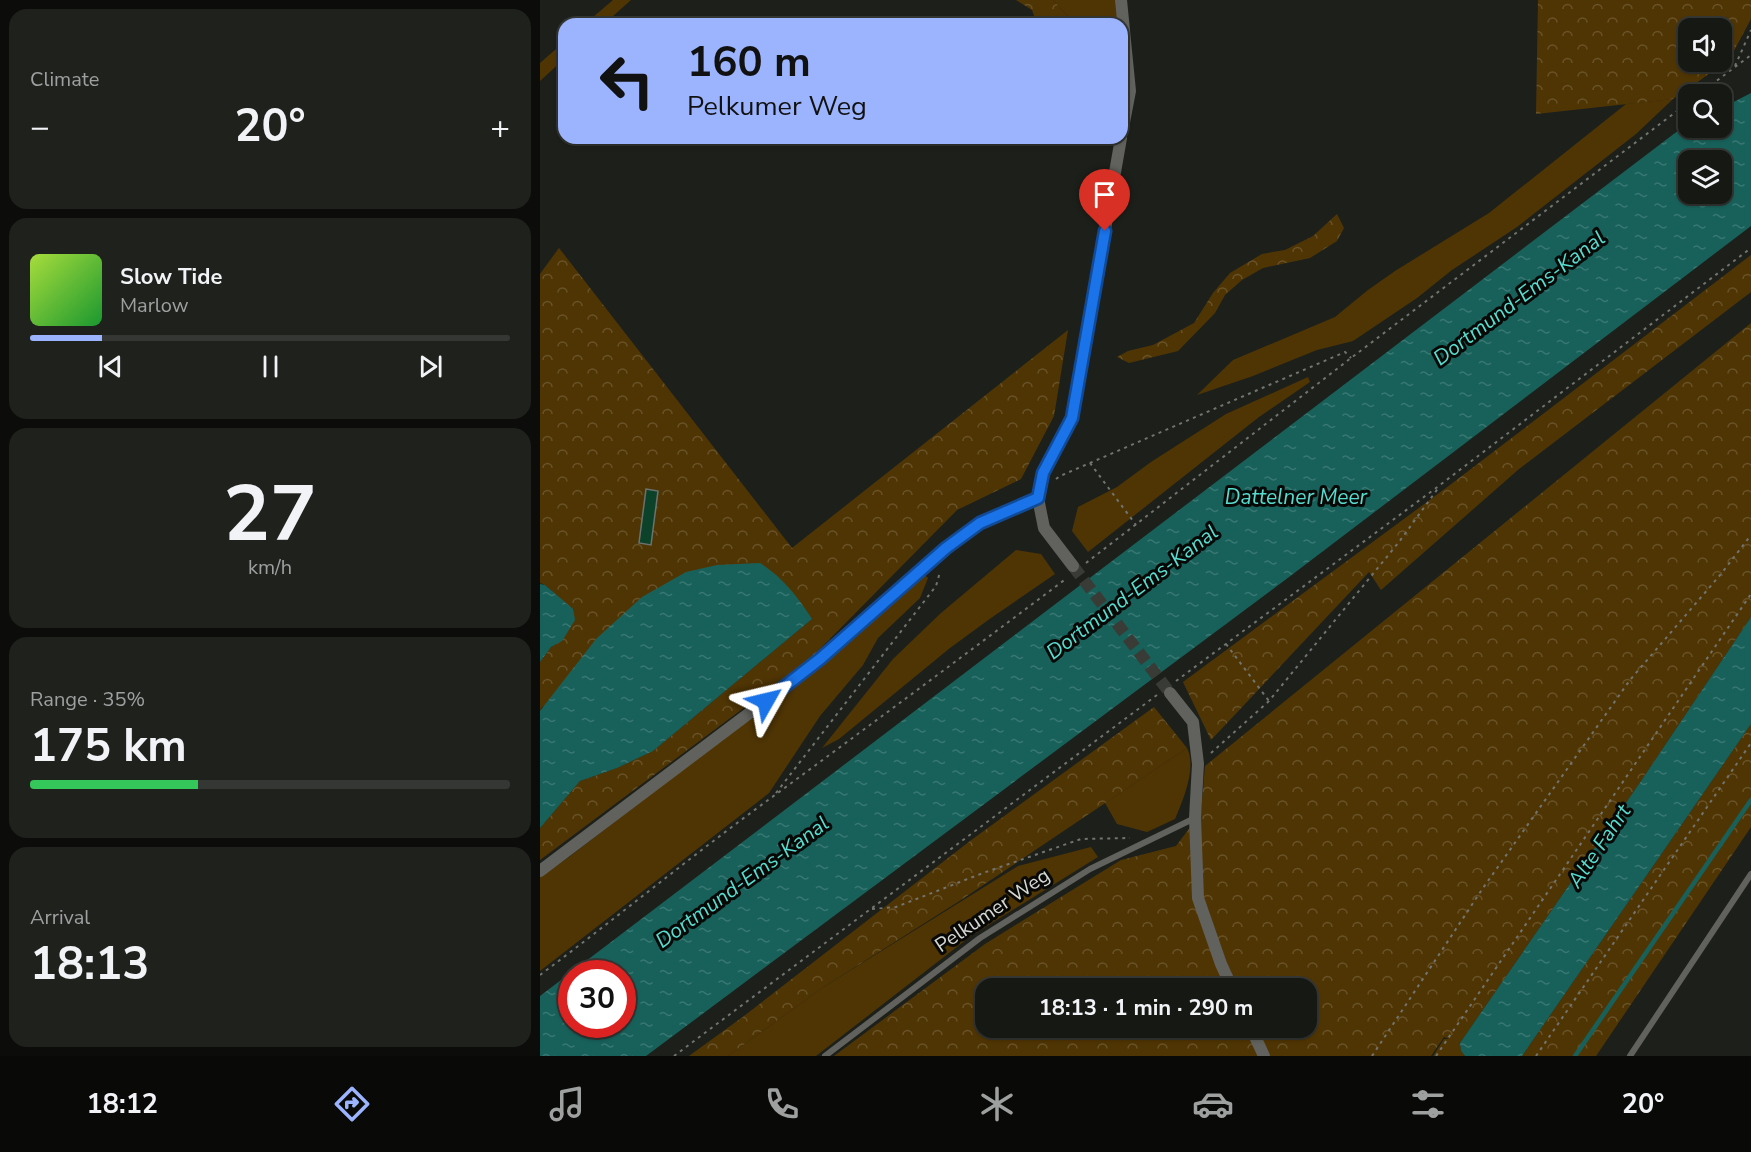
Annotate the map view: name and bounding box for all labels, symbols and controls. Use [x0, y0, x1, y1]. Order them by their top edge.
map controls [1678, 18, 1732, 204]
button: sound [1678, 18, 1732, 72]
text: 160 m [687, 34, 811, 91]
icon: left [588, 42, 666, 120]
text: Climate [30, 66, 99, 93]
button: search [1678, 84, 1732, 138]
text: Pelkumer Weg [687, 88, 867, 125]
text: 20° [234, 96, 306, 157]
text: − [30, 105, 50, 150]
text: + [490, 105, 510, 150]
button: layers [1678, 150, 1732, 204]
pin [1079, 169, 1130, 231]
icon: arrive [1088, 178, 1121, 211]
water label: Dortmund-Ems-Kanal [1427, 224, 1611, 372]
text: Slow Tide [120, 262, 222, 292]
text: Marlow [120, 292, 188, 319]
icon: previous [94, 350, 127, 383]
icon: pause [254, 350, 287, 383]
icon: next [414, 350, 447, 383]
text: 27 [223, 461, 317, 568]
water label: Dattelner Meer [1225, 483, 1368, 511]
water label: Dortmund-Ems-Kanal [1040, 518, 1224, 666]
text: km/h [248, 554, 292, 581]
position arrow [734, 669, 798, 733]
text: Range · 35% [30, 686, 145, 713]
text: 175 km [30, 716, 187, 777]
water label: Alte Fahrt [1560, 798, 1637, 894]
water label: Dortmund-Ems-Kanal [650, 809, 834, 955]
street label: Pelkumer Weg [929, 862, 1055, 959]
text: Arrival [30, 904, 90, 931]
text: 18:13 [30, 934, 149, 995]
speed limit sign: 30 [558, 960, 636, 1038]
text: 18:13 · 1 min · 290 m [1039, 993, 1253, 1023]
icon: directions [331, 1083, 373, 1125]
icon: music [546, 1083, 588, 1125]
icon: phone [761, 1083, 803, 1125]
icon: climate [976, 1083, 1018, 1125]
icon: car [1192, 1083, 1234, 1125]
icon: filters [1407, 1083, 1449, 1125]
text: 18:12 [87, 1086, 158, 1123]
text: 20° [1622, 1086, 1664, 1123]

